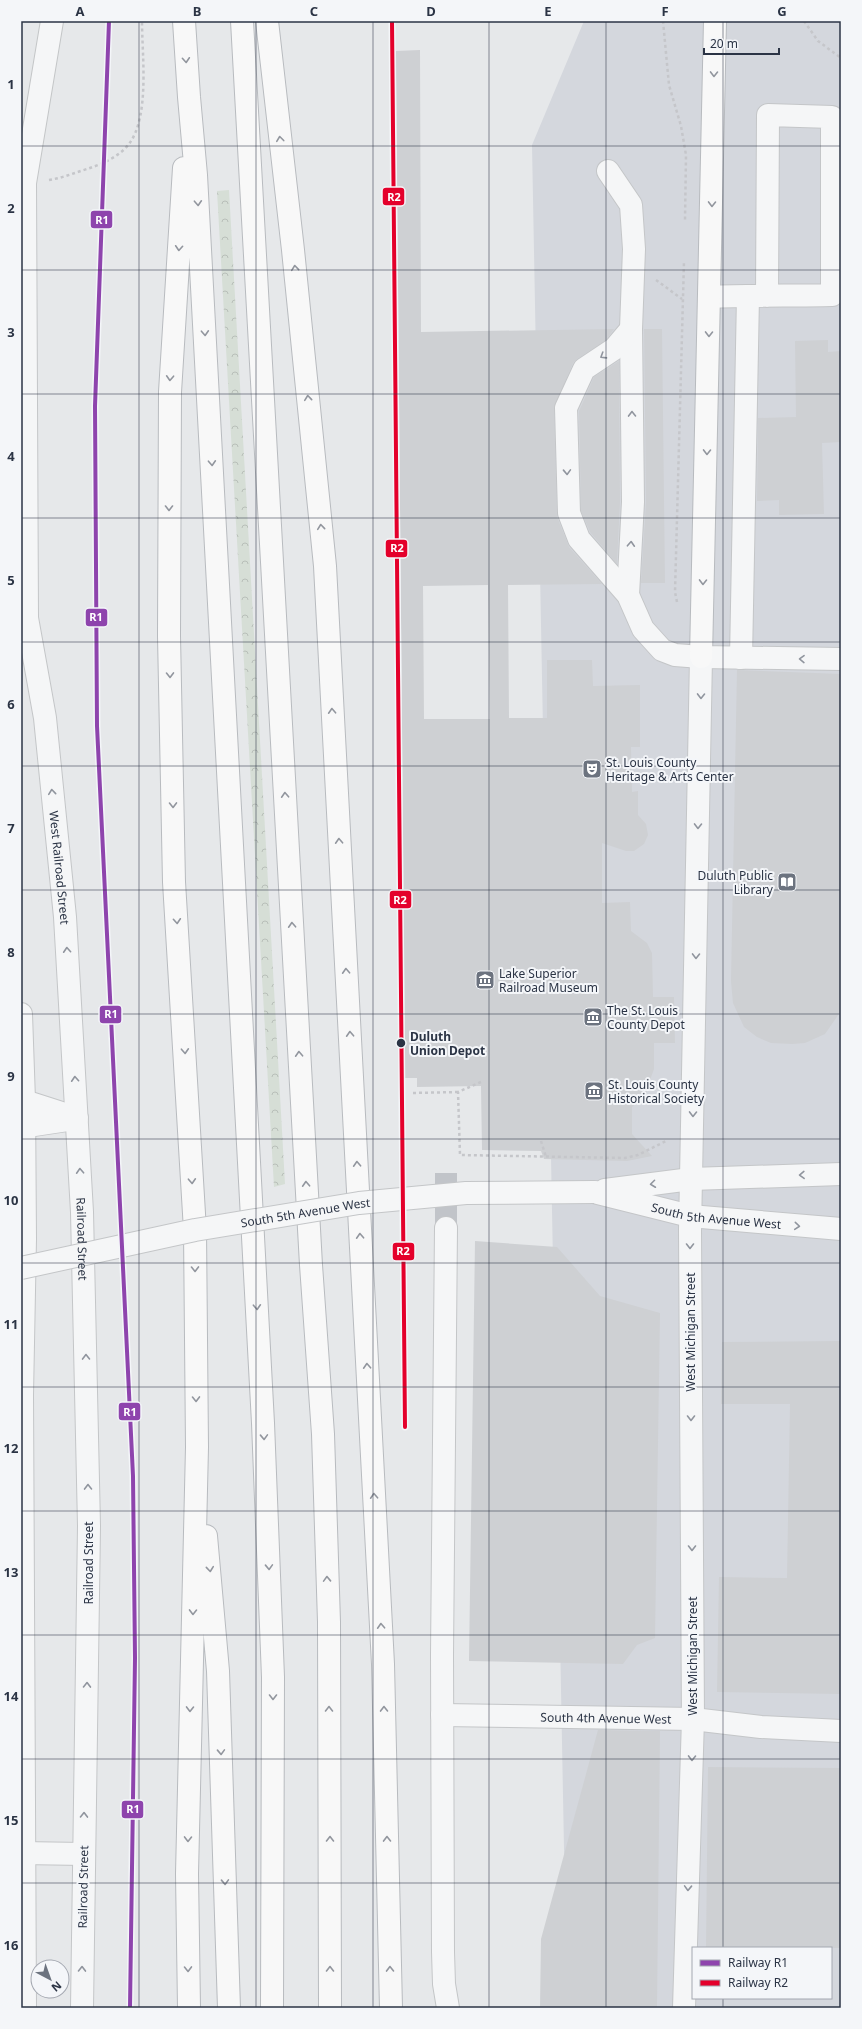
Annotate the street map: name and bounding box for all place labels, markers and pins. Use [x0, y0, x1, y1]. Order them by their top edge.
place label: St. Louis County Heritage & Arts Center [606, 754, 734, 785]
theatre icon: St. Louis County Heritage & Arts Center [581, 758, 603, 780]
place label: Duluth Public Library [697, 867, 774, 898]
library icon: Duluth Public Library [776, 871, 798, 893]
place label: Lake Superior Railroad Museum [499, 965, 598, 996]
museum icon: Lake Superior Railroad Museum [474, 969, 496, 991]
place label: The St. Louis County Depot [607, 1002, 685, 1033]
museum icon: The St. Louis County Depot [582, 1006, 604, 1028]
place label: Duluth Union Depot [410, 1028, 485, 1059]
marker: Duluth Union Depot [395, 1037, 407, 1049]
place label: St. Louis County Historical Society [608, 1076, 705, 1107]
museum icon: St. Louis County Historical Society [583, 1080, 605, 1102]

